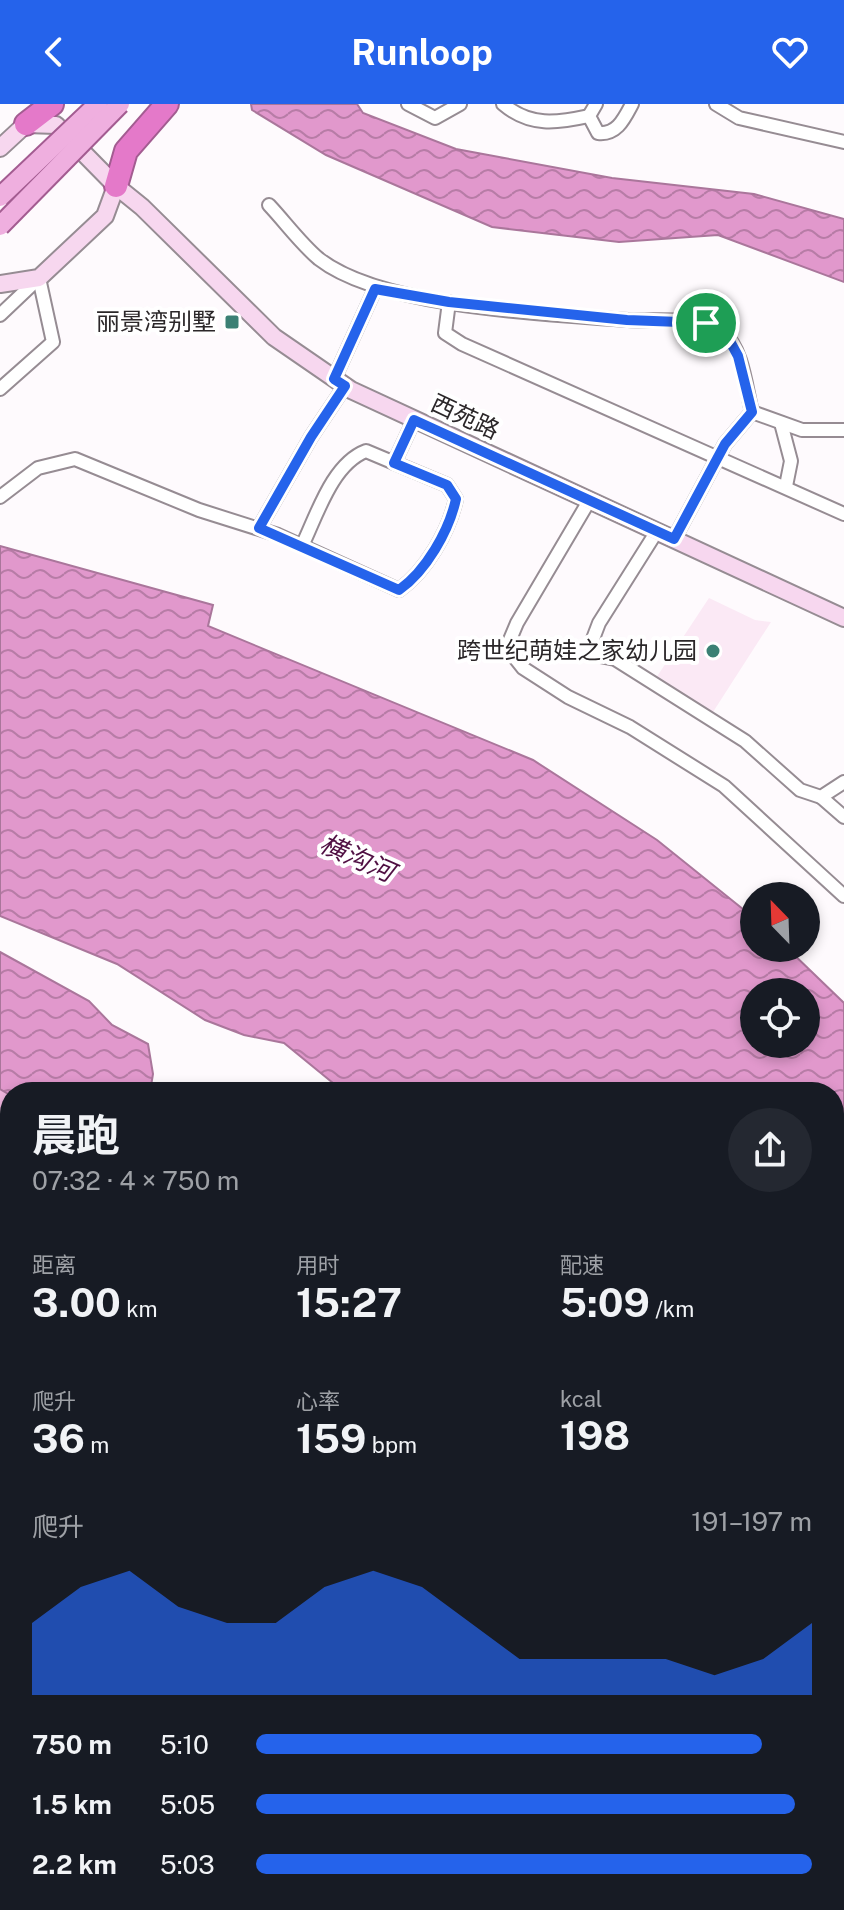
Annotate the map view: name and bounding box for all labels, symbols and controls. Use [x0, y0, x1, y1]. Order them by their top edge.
icon: back [32, 30, 76, 74]
icon: heart [768, 30, 812, 74]
text: Runloop [351, 31, 493, 73]
pin [672, 289, 740, 357]
icon: arrive [684, 301, 728, 345]
place label: 丽景湾别墅 [96, 307, 216, 335]
marker: 丽景湾别墅 [223, 313, 241, 331]
street label: 西苑路 [427, 388, 504, 444]
place label: 跨世纪萌娃之家幼儿园 [457, 636, 697, 664]
marker: 跨世纪萌娃之家幼儿园 [704, 642, 722, 660]
water label: 横沟河 [315, 828, 404, 890]
north arrow [740, 882, 820, 962]
map controls [740, 882, 820, 1058]
button: locate [740, 978, 820, 1058]
button: share [728, 1108, 812, 1192]
text: 晨跑 [32, 1109, 120, 1161]
text: 07:32 · 4 × 750 m [32, 1165, 239, 1196]
text: 距离 [32, 1252, 76, 1278]
text: 用时 [296, 1252, 340, 1278]
text: 配速 [560, 1252, 604, 1278]
text: 3.00 [32, 1279, 121, 1326]
text: 15:27 [296, 1279, 402, 1326]
text: 5:09 [560, 1279, 650, 1326]
text: km [121, 1296, 158, 1322]
text: /km [650, 1296, 694, 1322]
text: kcal [560, 1386, 602, 1412]
text: 爬升 [32, 1388, 76, 1414]
text: 心率 [296, 1388, 340, 1414]
text: 198 [560, 1412, 630, 1459]
text: 36 [32, 1415, 85, 1462]
text: 159 [296, 1415, 366, 1462]
text: m [85, 1432, 109, 1458]
text: bpm [366, 1432, 417, 1458]
text: 191–197 m [691, 1506, 812, 1537]
text: 爬升 [32, 1511, 84, 1542]
text: 750 m [32, 1729, 112, 1760]
text: 5:10 [160, 1729, 209, 1760]
text: 1.5 km [32, 1789, 112, 1820]
text: 5:05 [160, 1789, 215, 1820]
text: 2.2 km [32, 1849, 117, 1880]
text: 5:03 [160, 1849, 215, 1880]

